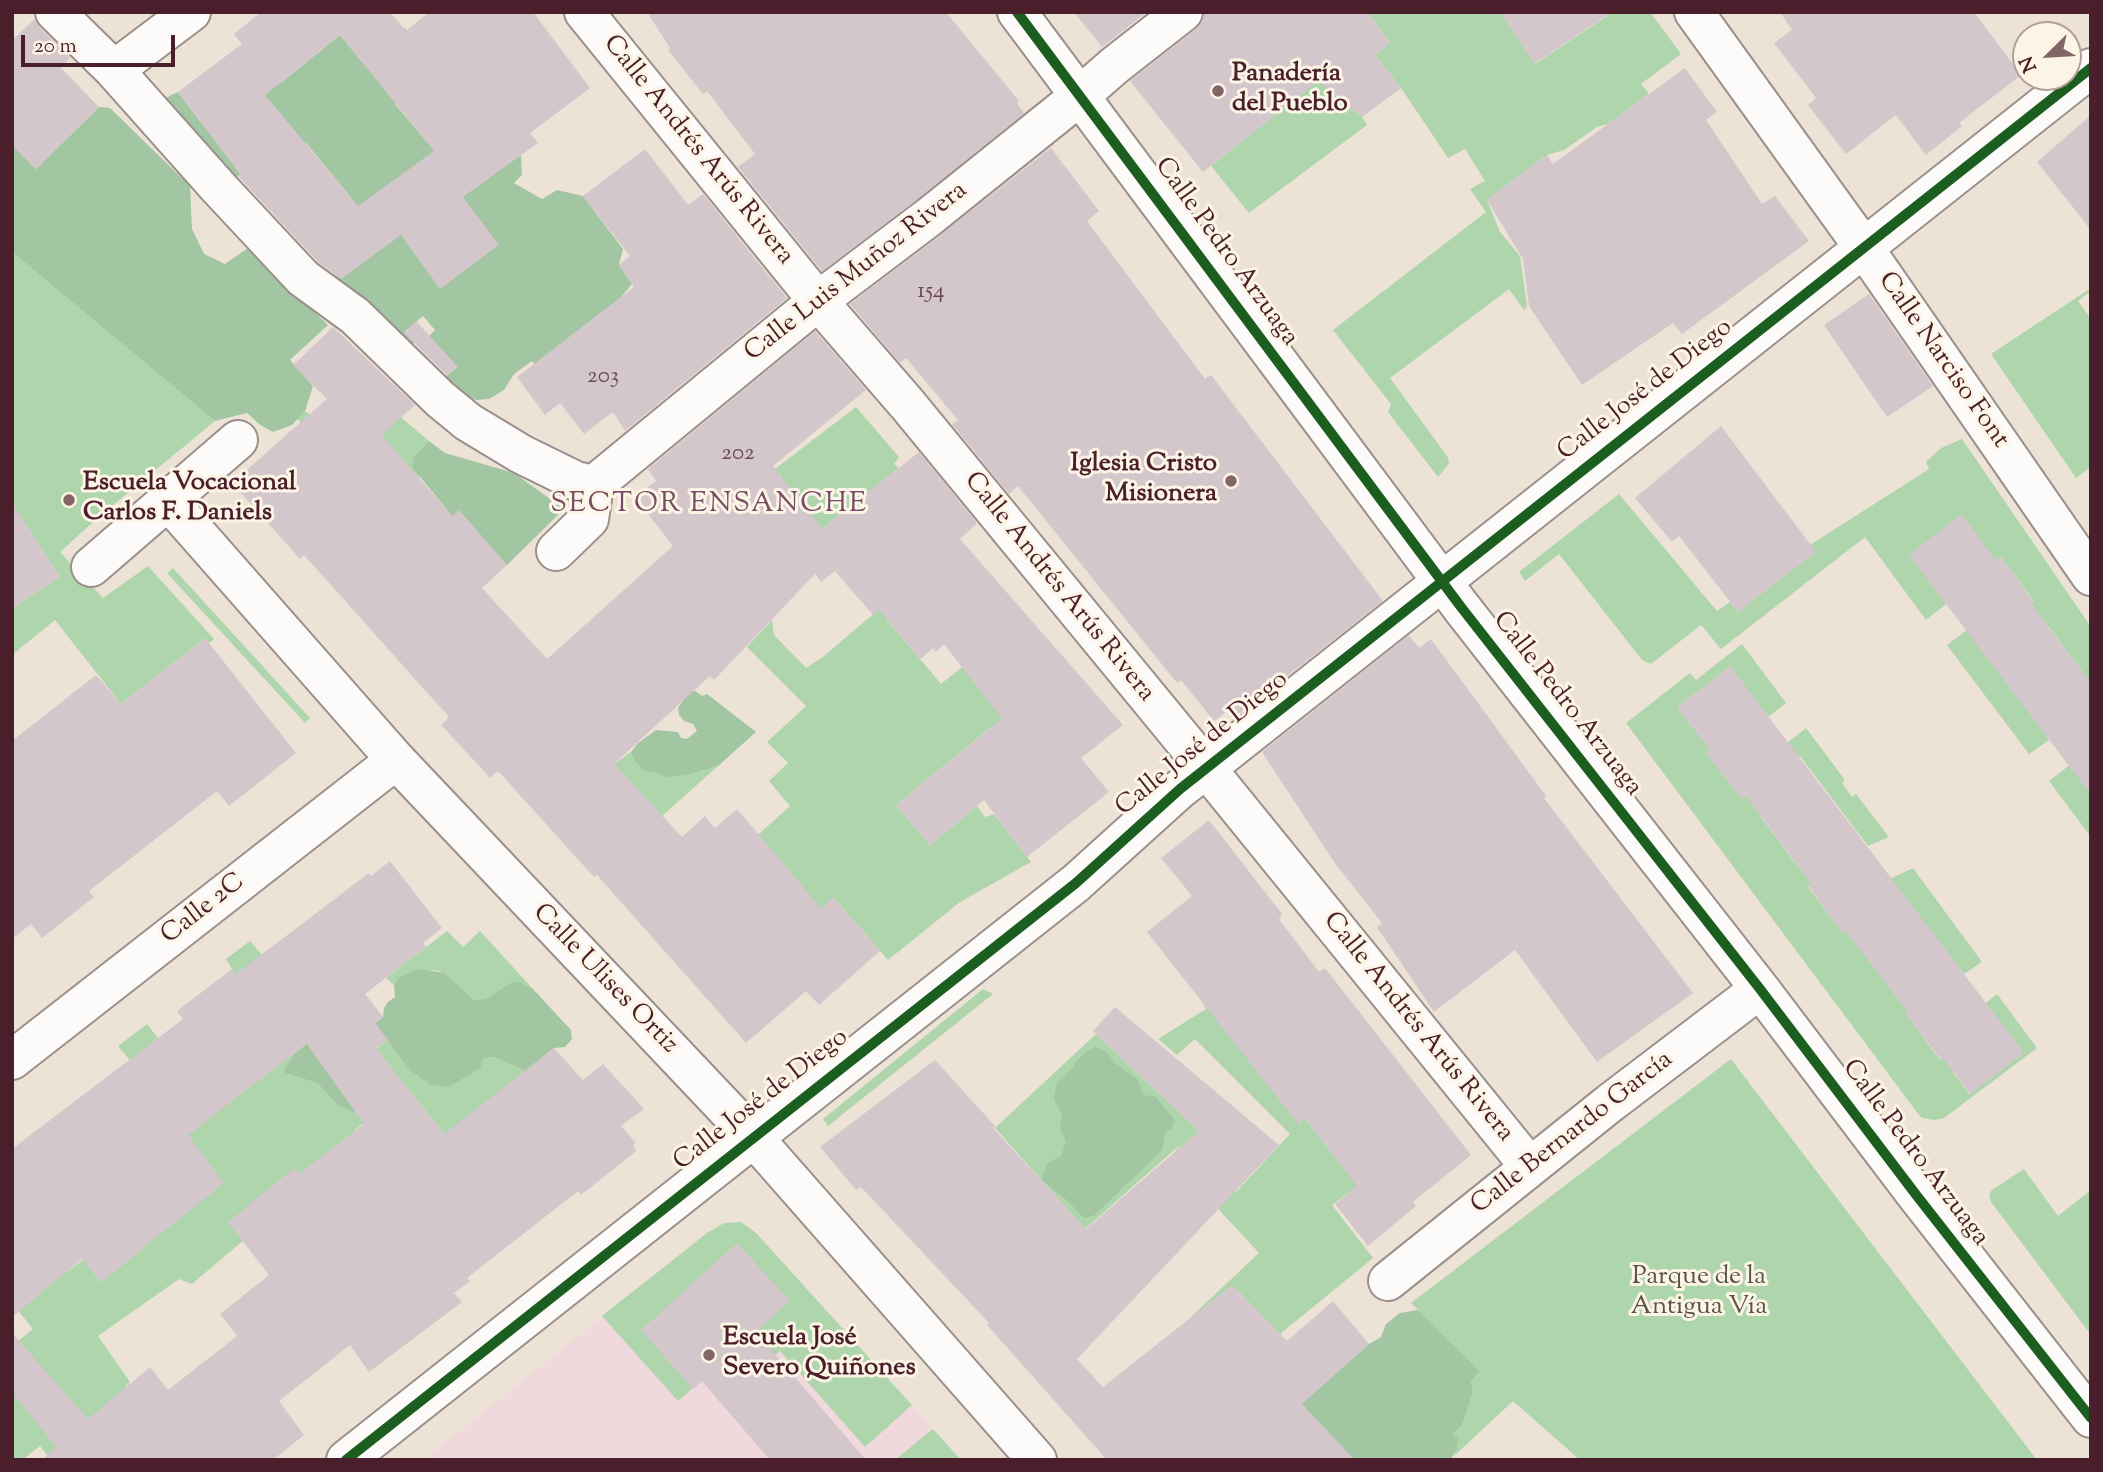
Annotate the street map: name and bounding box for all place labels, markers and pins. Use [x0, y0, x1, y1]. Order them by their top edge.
place label: Panadería del Pueblo [1232, 60, 1348, 122]
marker: Panadería del Pueblo [1210, 83, 1226, 99]
place label: Iglesia Cristo Misionera [1070, 450, 1217, 512]
place label: Escuela Vocacional Carlos F. Daniels [83, 469, 296, 530]
marker: Iglesia Cristo Misionera [1223, 473, 1239, 489]
marker: Escuela Vocacional Carlos F. Daniels [61, 492, 77, 508]
place label: Escuela José Severo Quiñones [723, 1324, 916, 1386]
marker: Escuela José Severo Quiñones [701, 1347, 717, 1363]

